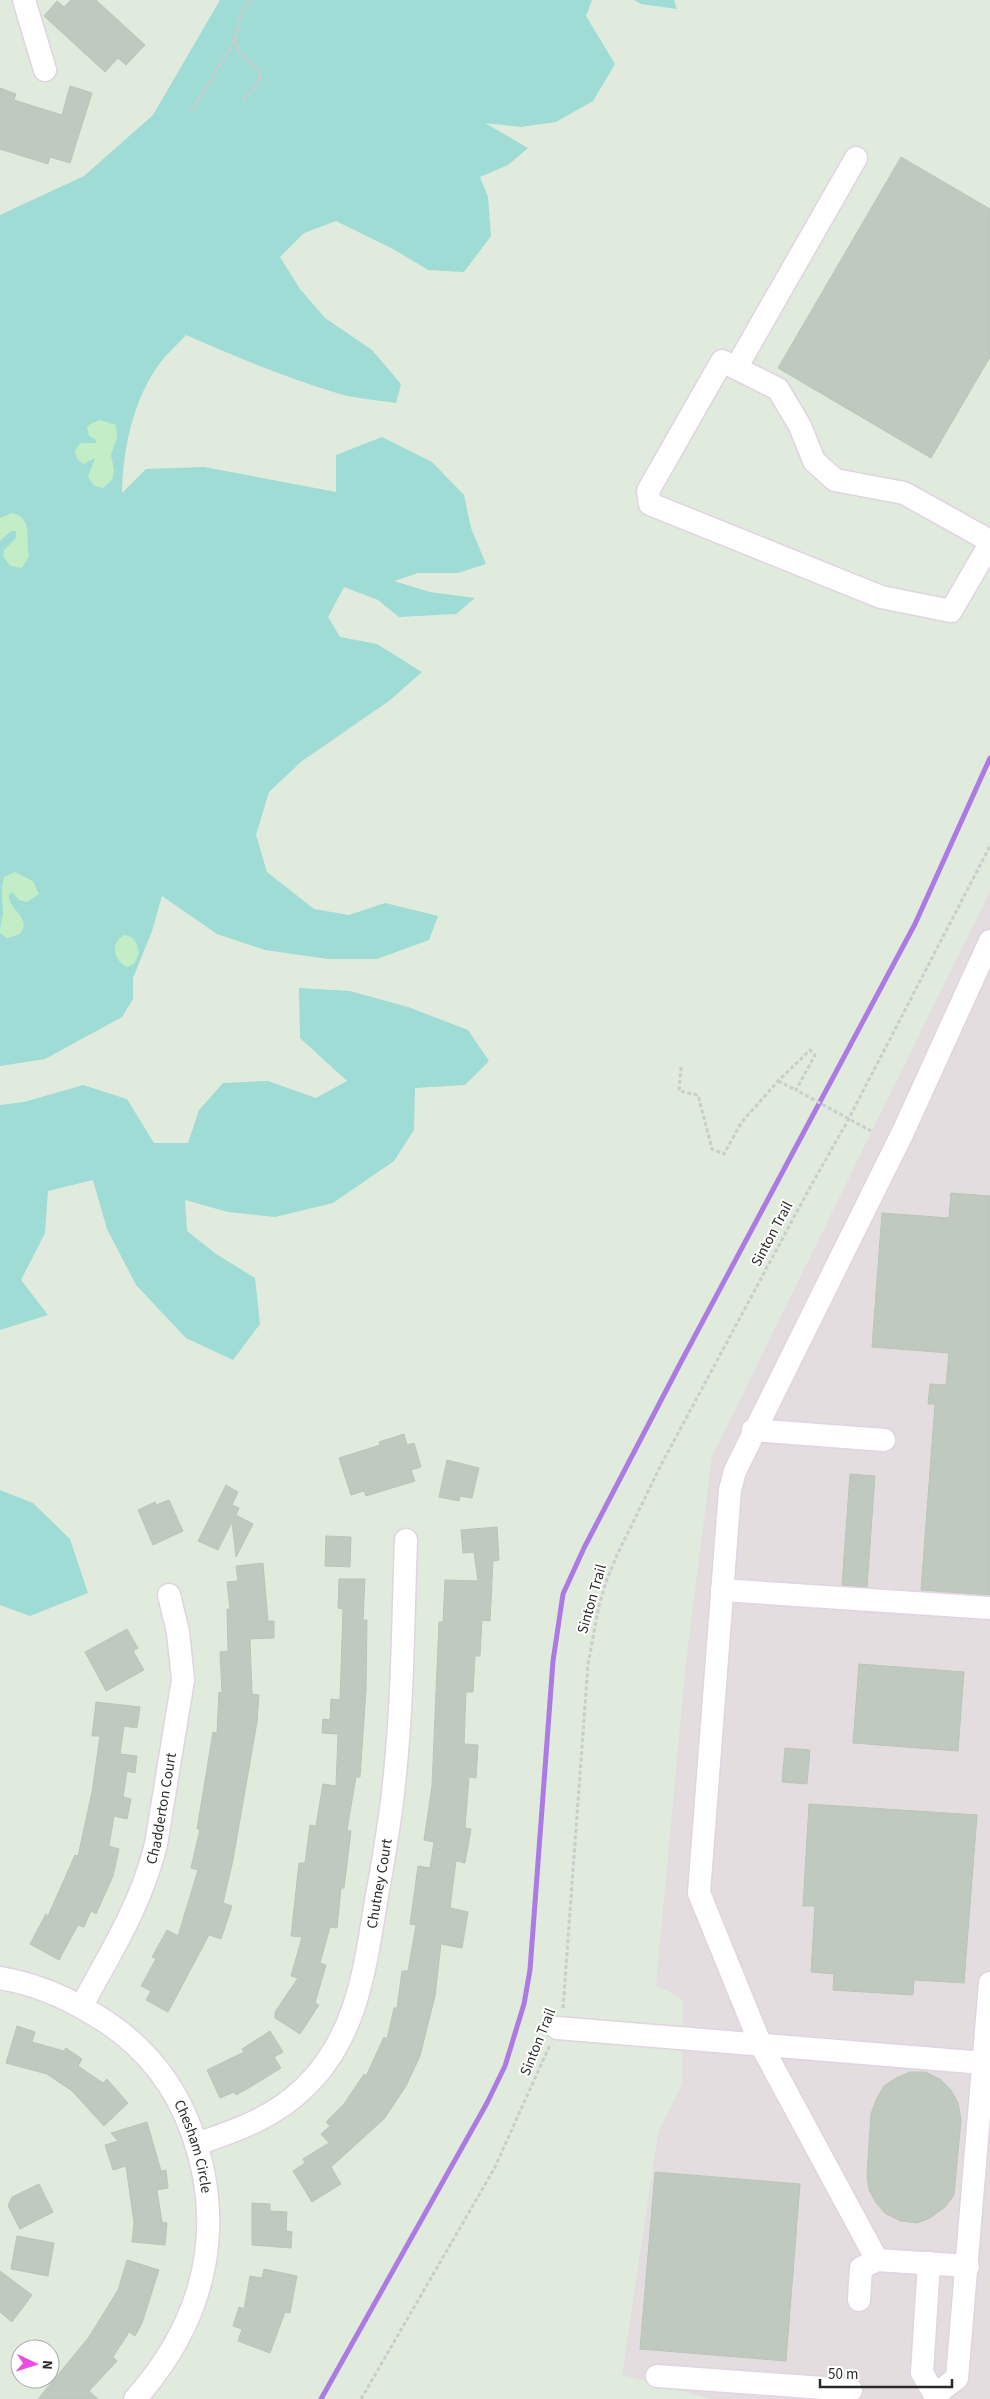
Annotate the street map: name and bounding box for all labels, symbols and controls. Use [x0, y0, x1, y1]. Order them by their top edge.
street label: Sinton Trail [746, 1197, 798, 1270]
street label: Sinton Trail [572, 1562, 612, 1636]
street label: Chadderton Court [141, 1751, 181, 1867]
street label: Chutney Court [361, 1837, 397, 1930]
street label: Sinton Trail [515, 2005, 561, 2079]
street label: Chesham Circle [169, 2096, 217, 2194]
north arrow [10, 2339, 60, 2389]
scale bar [820, 2356, 952, 2388]
text: N [37, 2359, 57, 2370]
text: 50 m [828, 2364, 858, 2385]

